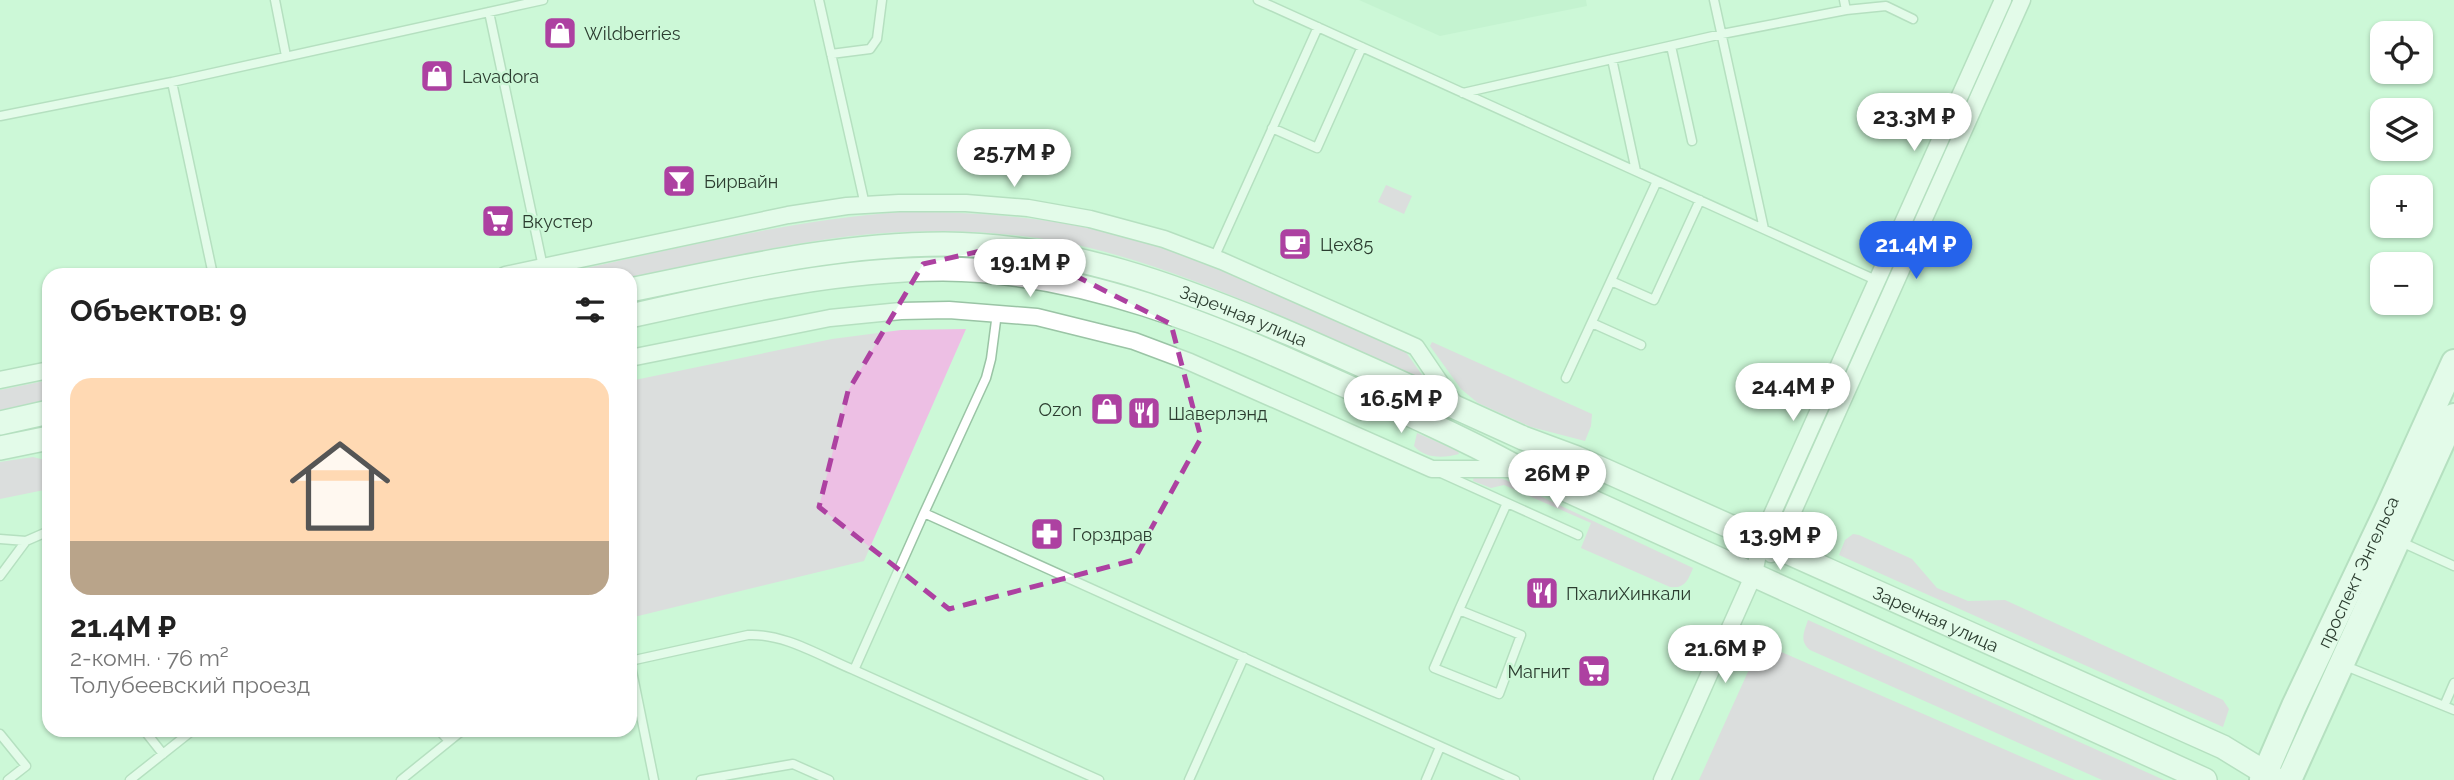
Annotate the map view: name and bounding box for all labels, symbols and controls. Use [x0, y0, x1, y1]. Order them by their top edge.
shop icon: Wildberries [541, 14, 579, 52]
map controls [2370, 21, 2433, 315]
button: locate [2370, 21, 2433, 84]
place label: Wildberries [584, 23, 681, 44]
shop icon: Lavadora [418, 57, 456, 95]
place label: Lavadora [462, 66, 539, 87]
pin: 23.3M ₽ [1849, 94, 1979, 153]
button: layers [2370, 98, 2433, 161]
text: 23.3M ₽ [1873, 102, 1955, 129]
pin: 25.7M ₽ [949, 130, 1079, 189]
text: 25.7M ₽ [973, 138, 1055, 165]
bar icon: Бирвайн [660, 162, 698, 200]
place label: Бирвайн [704, 171, 778, 192]
button: + [2370, 175, 2433, 238]
supermarket icon: Вкустер [479, 202, 517, 240]
place label: Вкустер [522, 211, 593, 232]
pin: 21.4M ₽ [1851, 222, 1981, 281]
cafe icon: Цех85 [1276, 225, 1314, 263]
text: 21.4M ₽ [1875, 230, 1957, 257]
place label: Цех85 [1320, 234, 1374, 255]
pin: 19.1M ₽ [965, 240, 1095, 299]
text: 19.1M ₽ [990, 248, 1070, 275]
button: − [2370, 252, 2433, 315]
street label: Заречная улица [1177, 280, 1311, 350]
icon: filters [571, 291, 609, 329]
text: Объектов: 9 [70, 293, 247, 328]
pin: 24.4M ₽ [1728, 364, 1858, 423]
text: 24.4M ₽ [1751, 372, 1835, 399]
pin: 16.5M ₽ [1336, 376, 1466, 435]
text: 16.5M ₽ [1360, 384, 1442, 411]
shop icon: Ozon [1088, 390, 1126, 428]
restaurant icon: Шаверлэнд [1125, 394, 1163, 432]
place label: Ozon [1039, 399, 1082, 420]
place label: Шаверлэнд [1168, 403, 1267, 424]
icon: home [277, 423, 403, 549]
pin: 26M ₽ [1508, 450, 1606, 510]
text: 26M ₽ [1524, 459, 1590, 486]
street label: проспект Энгельса [2313, 493, 2402, 651]
pin: 13.9M ₽ [1715, 512, 1845, 572]
pharmacy icon: Горздрав [1028, 515, 1066, 553]
text: 13.9M ₽ [1739, 521, 1821, 548]
place label: Горздрав [1072, 524, 1152, 545]
restaurant icon: ПхалиХинкали [1523, 574, 1561, 612]
street label: Заречная улица [1870, 581, 2002, 656]
place label: ПхалиХинкали [1566, 583, 1691, 604]
text: 21.4M ₽ [70, 609, 176, 644]
pin: 21.6M ₽ [1660, 626, 1790, 685]
text: 21.6M ₽ [1684, 634, 1766, 661]
text: 2-комн. · 76 m² [70, 644, 229, 671]
supermarket icon: Магнит [1575, 652, 1613, 690]
place label: Магнит [1507, 661, 1570, 682]
text: Толубеевский проезд [70, 671, 310, 698]

